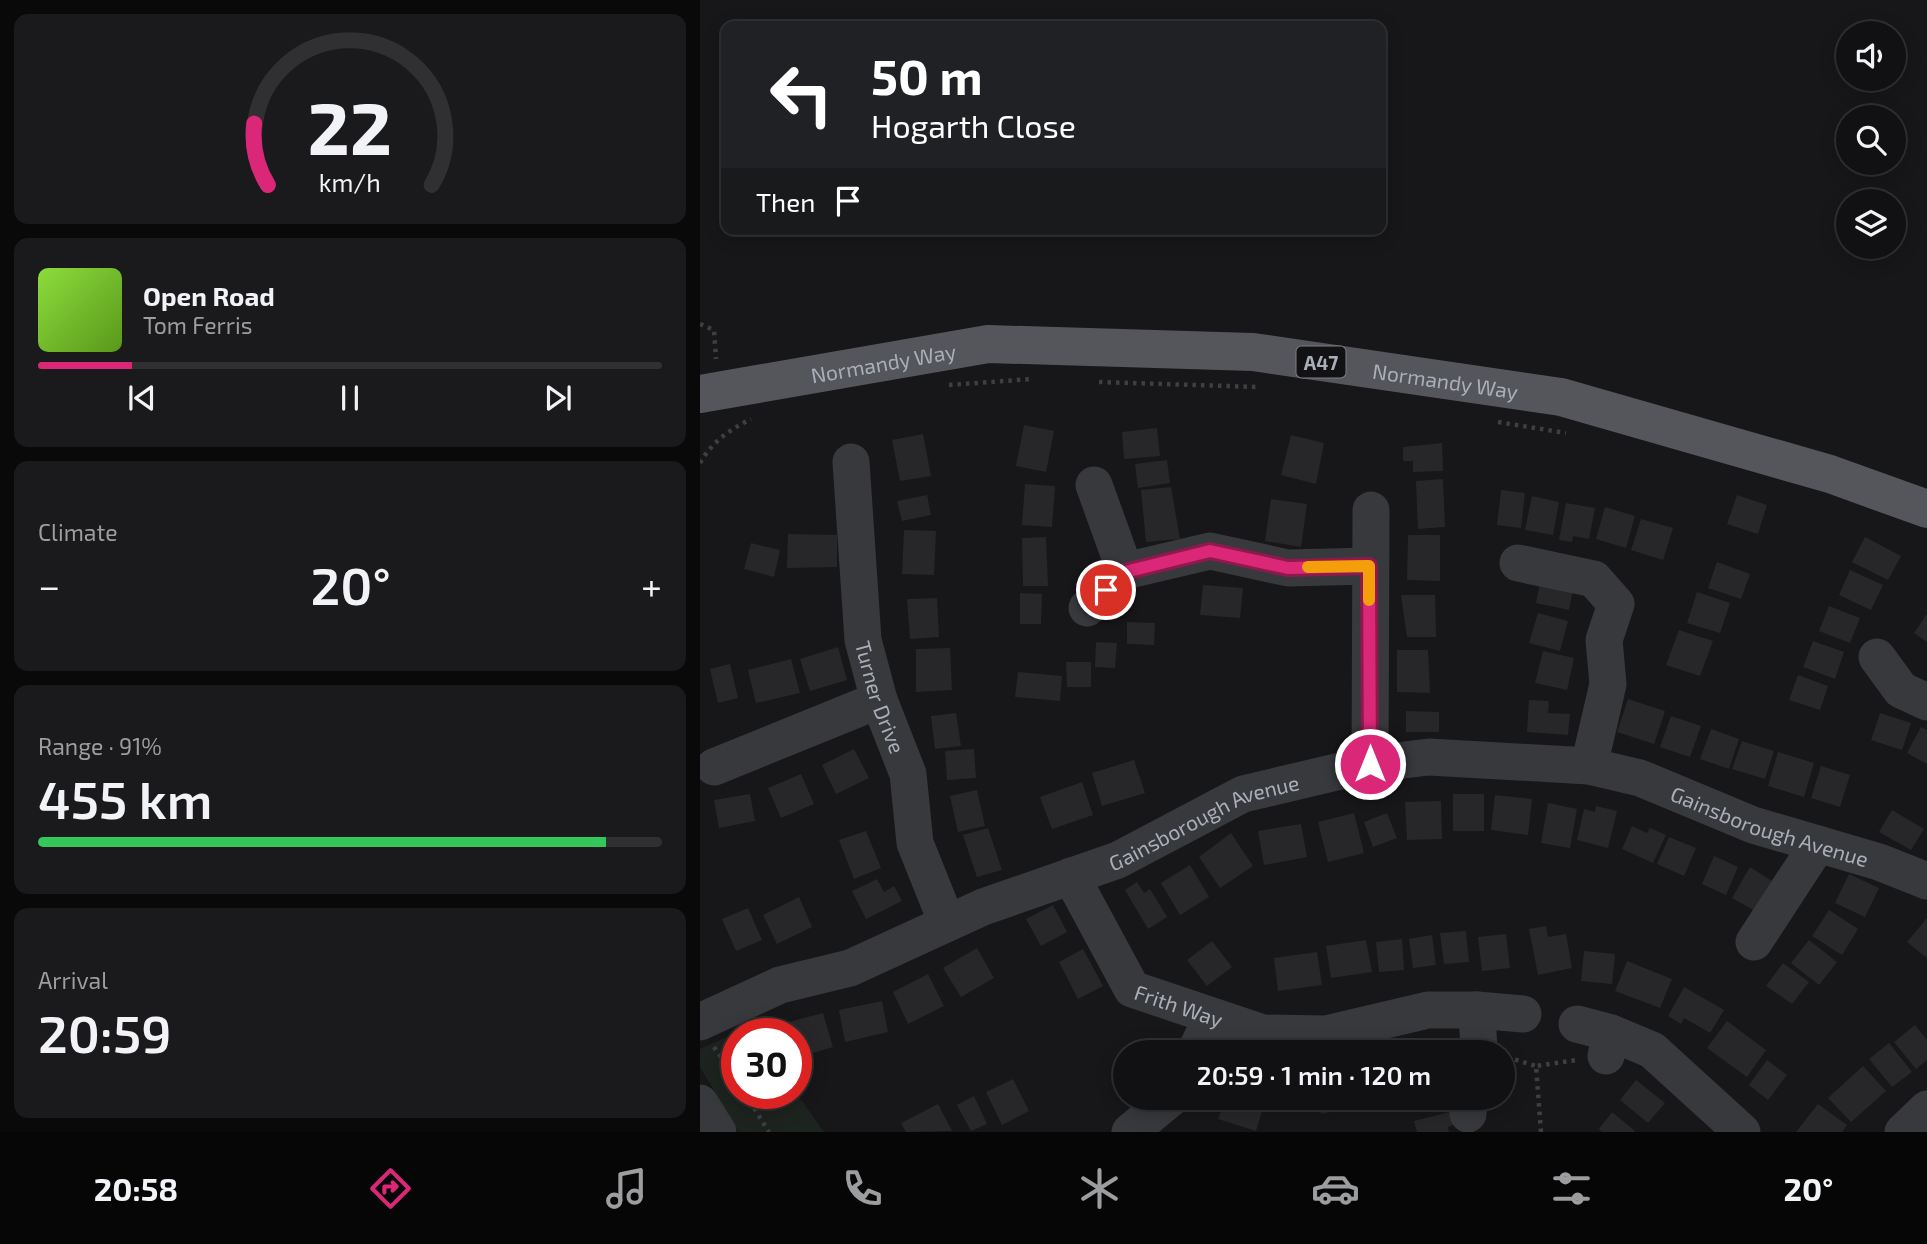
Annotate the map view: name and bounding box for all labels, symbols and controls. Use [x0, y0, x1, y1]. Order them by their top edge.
map controls [1836, 21, 1906, 259]
button: sound [1836, 21, 1906, 91]
text: 50 m [871, 46, 983, 105]
icon: left [756, 49, 847, 140]
text: 22 [308, 82, 392, 170]
button: search [1836, 105, 1906, 175]
text: Hogarth Close [871, 106, 1076, 144]
text: km/h [319, 167, 381, 197]
icon: arrive [829, 182, 867, 220]
text: Then [756, 186, 815, 217]
button: layers [1836, 189, 1906, 259]
text: Open Road [143, 280, 275, 311]
text: Tom Ferris [143, 311, 252, 339]
street label: Normandy Way [809, 337, 958, 387]
road number: A47 [1296, 346, 1346, 378]
street label: Normandy Way [1371, 357, 1520, 403]
icon: previous [123, 379, 161, 417]
icon: pause [331, 379, 369, 417]
icon: next [539, 379, 577, 417]
text: Climate [38, 518, 118, 546]
text: 20° [310, 553, 391, 615]
pin [1076, 560, 1136, 620]
text: − [38, 562, 60, 608]
text: + [641, 562, 662, 608]
icon: arrive [1087, 571, 1125, 609]
street label: Turner Drive [851, 638, 911, 757]
position arrow [1333, 727, 1407, 801]
text: Range · 91% [38, 732, 162, 760]
text: 455 km [38, 767, 212, 829]
street label: Gainsborough Avenue [1105, 769, 1301, 875]
street label: Gainsborough Avenue [1667, 780, 1872, 871]
text: Arrival [38, 966, 108, 994]
street label: Frith Way [1132, 978, 1226, 1031]
text: 20:59 [38, 1001, 171, 1063]
speed limit sign: 30 [721, 1018, 812, 1109]
text: 20:59 · 1 min · 120 m [1197, 1059, 1431, 1090]
icon: directions [366, 1164, 415, 1213]
icon: music [602, 1164, 651, 1213]
icon: phone [838, 1164, 887, 1213]
icon: climate [1075, 1164, 1124, 1213]
icon: car [1311, 1164, 1360, 1213]
icon: filters [1547, 1164, 1596, 1213]
text: 20:58 [94, 1169, 178, 1207]
text: 20° [1783, 1169, 1833, 1207]

